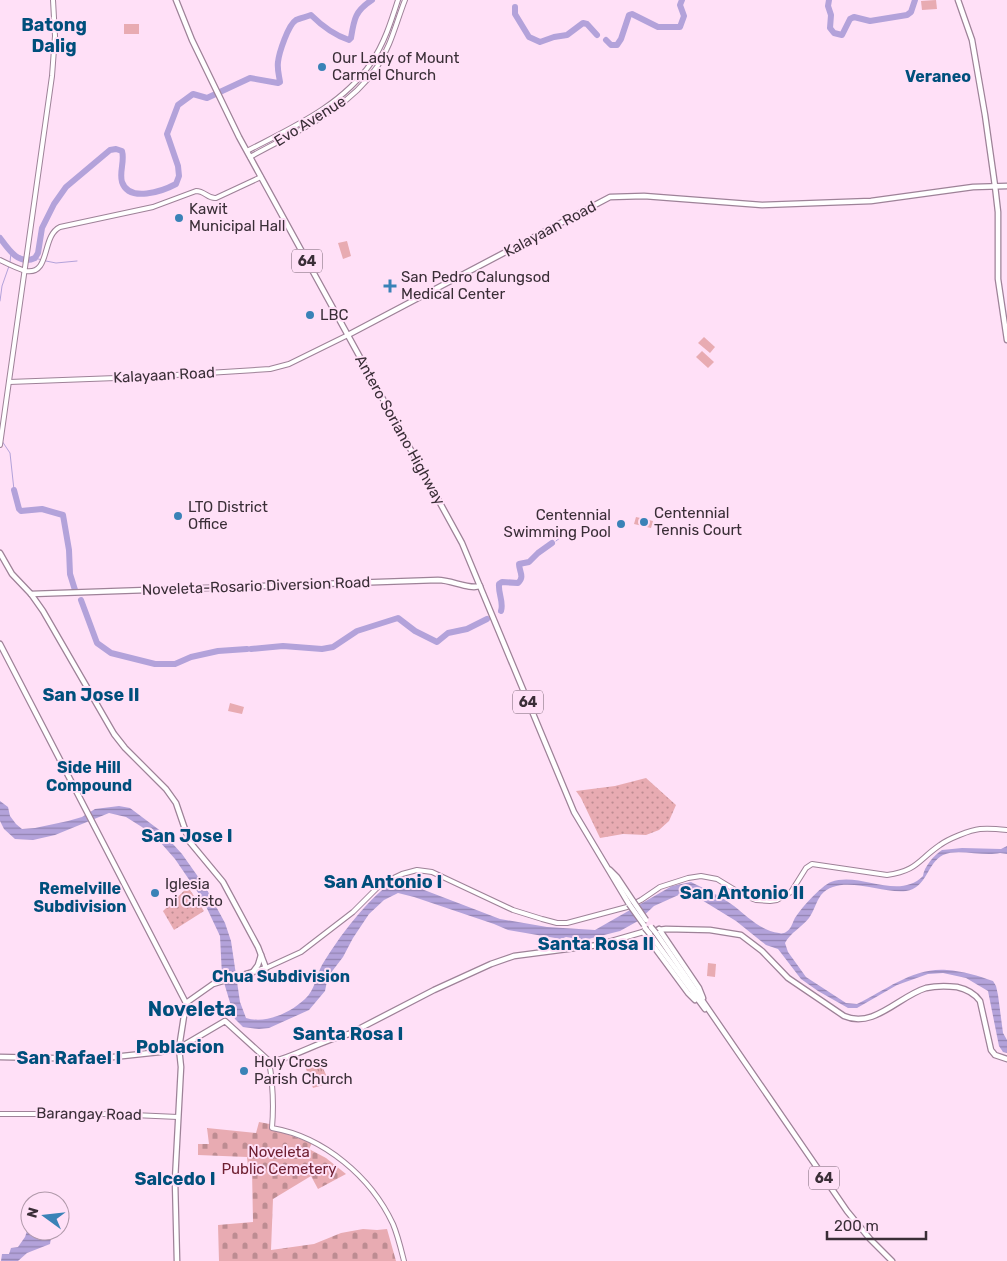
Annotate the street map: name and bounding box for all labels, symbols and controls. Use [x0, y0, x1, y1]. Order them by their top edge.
district label: Batong Dalig [21, 14, 87, 57]
place label: Our Lady of Mount Carmel Church [332, 49, 460, 84]
marker: Our Lady of Mount Carmel Church [316, 61, 328, 73]
district label: Veraneo [905, 67, 971, 86]
street label: Evo Avenue [271, 92, 349, 150]
street label: Kalayaan Road [501, 197, 599, 261]
place label: Kawit Municipal Hall [189, 200, 285, 235]
marker: Kawit Municipal Hall [173, 212, 185, 224]
road number: 64 [292, 250, 322, 272]
place label: San Pedro Calungsod Medical Center [401, 268, 550, 303]
marker: San Pedro Calungsod Medical Center [383, 279, 397, 293]
place label: LBC [320, 306, 348, 324]
marker: LBC [304, 309, 316, 321]
street label: Antero Soriano Highway [351, 352, 449, 508]
street label: Kalayaan Road [113, 363, 215, 387]
place label: LTO District Office [188, 498, 268, 533]
place label: Centennial Tennis Court [654, 504, 742, 539]
place label: Centennial Swimming Pool [504, 506, 611, 541]
marker: LTO District Office [172, 510, 184, 522]
marker: Centennial Tennis Court [638, 516, 650, 528]
marker: Centennial Swimming Pool [615, 518, 627, 530]
street label: Noveleta-Rosario Diversion Road [141, 573, 371, 599]
district label: San Jose II [42, 684, 140, 706]
road number: 64 [513, 690, 543, 714]
district label: Side Hill Compound [46, 758, 132, 795]
district label: San Jose I [141, 825, 233, 847]
district label: San Antonio I [324, 871, 442, 893]
place label: Iglesia ni Cristo [165, 875, 223, 910]
district label: Remelville Subdivision [33, 879, 127, 916]
district label: San Antonio II [680, 882, 804, 904]
marker: Iglesia ni Cristo [149, 887, 161, 899]
district label: Santa Rosa II [538, 933, 654, 955]
district label: Chua Subdivision [212, 967, 350, 986]
district label: Noveleta [148, 997, 236, 1021]
district label: Santa Rosa I [293, 1023, 403, 1045]
district label: Poblacion [136, 1036, 224, 1058]
district label: San Rafael I [17, 1047, 121, 1069]
place label: Holy Cross Parish Church [254, 1053, 353, 1088]
marker: Holy Cross Parish Church [238, 1065, 250, 1077]
street label: Barangay Road [36, 1104, 142, 1124]
park label: Noveleta Public Cemetery [221, 1143, 337, 1178]
road number: 64 [809, 1166, 839, 1190]
district label: Salcedo I [134, 1168, 216, 1190]
north arrow [20, 1191, 70, 1241]
text: N [23, 1206, 42, 1220]
scale bar [827, 1208, 926, 1240]
text: 200 m [834, 1217, 879, 1235]

